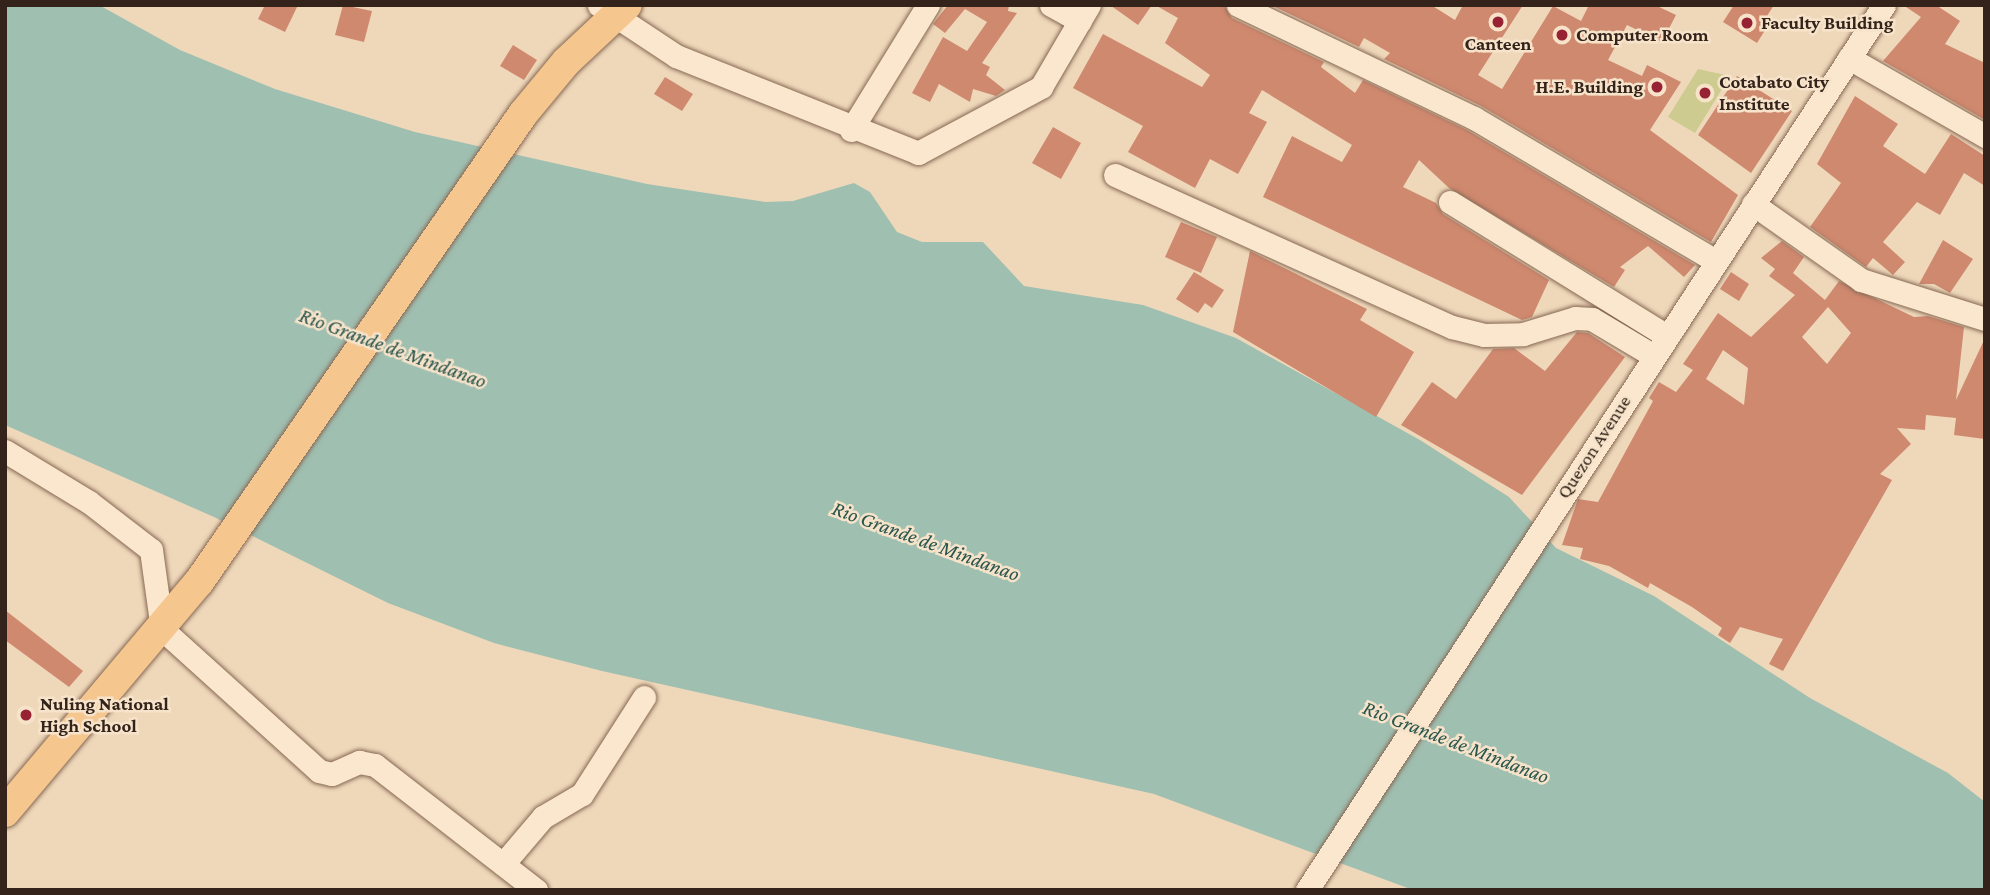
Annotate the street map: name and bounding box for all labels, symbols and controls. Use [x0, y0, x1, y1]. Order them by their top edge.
place label: Faculty Building [1761, 12, 1893, 34]
marker: Canteen [1490, 14, 1506, 30]
marker: Faculty Building [1739, 15, 1755, 31]
place label: Computer Room [1576, 24, 1709, 46]
marker: Computer Room [1554, 27, 1570, 43]
place label: Canteen [1465, 33, 1531, 55]
place label: Cotabato City Institute [1719, 71, 1829, 115]
place label: H.E. Building [1536, 76, 1643, 98]
marker: H.E. Building [1649, 79, 1665, 95]
marker: Cotabato City Institute [1697, 85, 1713, 101]
water label: Rio Grande de Mindanao [296, 302, 490, 394]
street label: Quezon Avenue [1552, 391, 1636, 503]
water label: Rio Grande de Mindanao [829, 495, 1023, 587]
place label: Nuling National High School [40, 693, 169, 737]
water label: Rio Grande de Mindanao [1359, 695, 1553, 789]
marker: Nuling National High School [18, 707, 34, 723]

